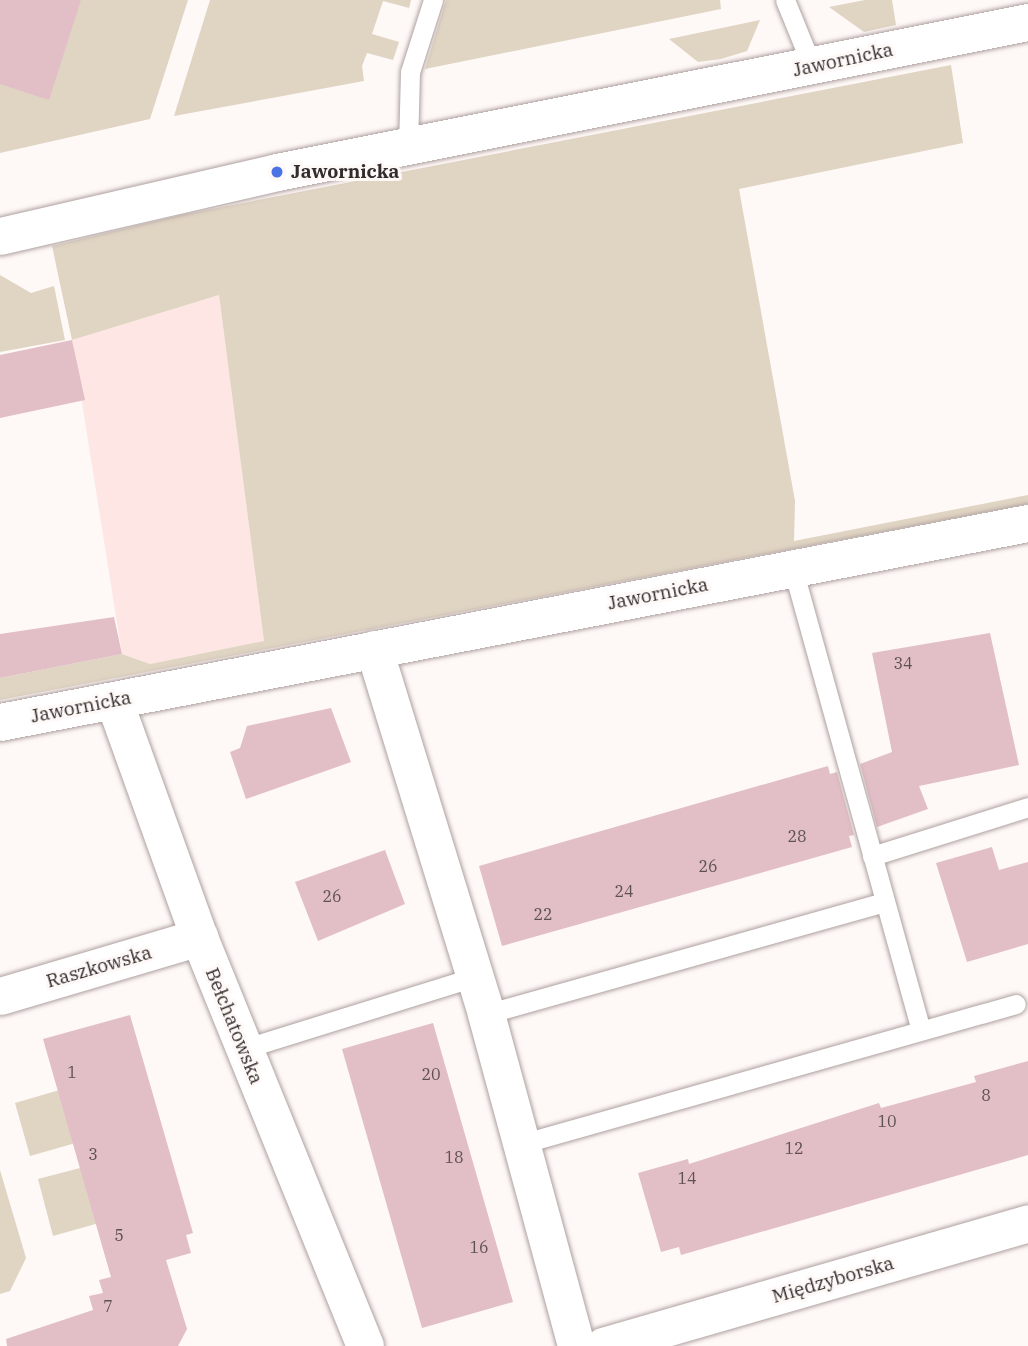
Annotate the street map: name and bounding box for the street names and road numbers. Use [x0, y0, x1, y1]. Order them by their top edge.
street label: Jawornicka [791, 38, 895, 82]
street label: Jawornicka [606, 573, 710, 615]
street label: Jawornicka [29, 686, 133, 728]
street label: Raszkowska [44, 941, 154, 993]
street label: Bełchatowska [200, 965, 268, 1087]
street label: Międzyborska [769, 1252, 897, 1308]

